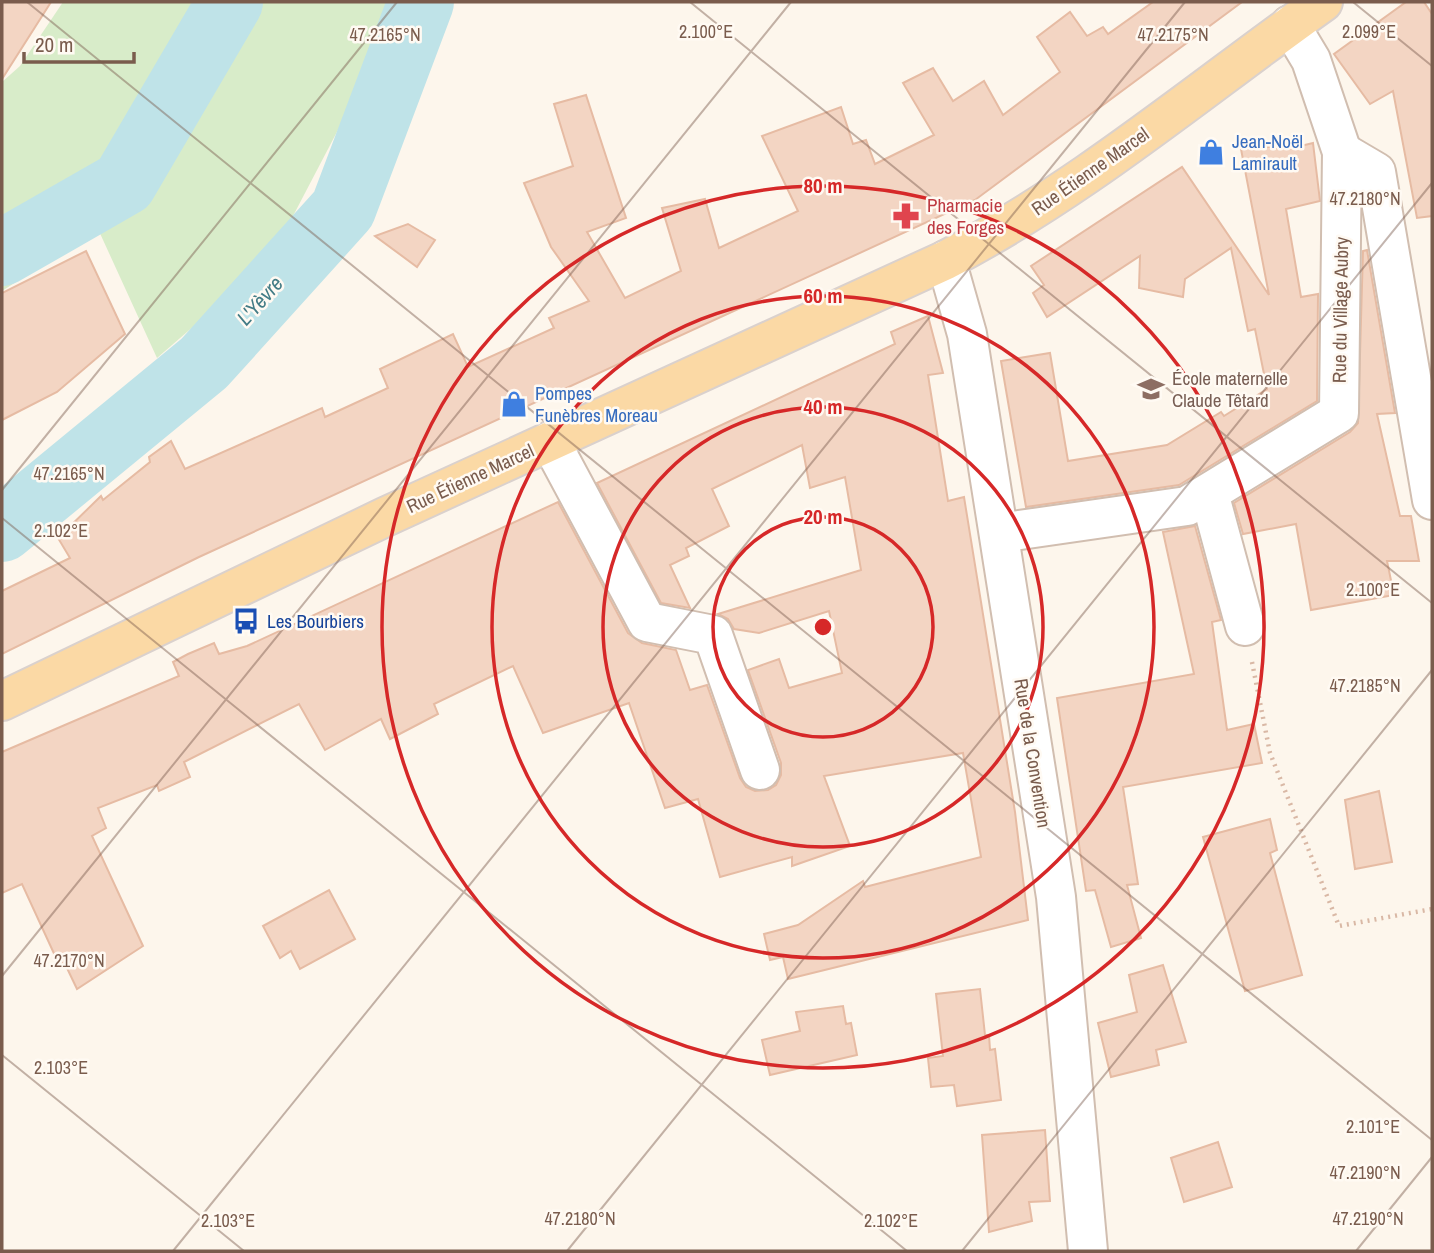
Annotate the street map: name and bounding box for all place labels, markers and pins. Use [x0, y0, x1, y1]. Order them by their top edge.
place label: Jean-Noël Lamirault [1232, 128, 1303, 176]
shop icon: Jean-Noël Lamirault [1196, 137, 1226, 167]
place label: Pharmacie des Forges [927, 192, 1004, 240]
pharmacy icon: Pharmacie des Forges [891, 201, 921, 231]
place label: École maternelle Claude Têtard [1172, 365, 1288, 413]
school or university icon: École maternelle Claude Têtard [1136, 374, 1166, 404]
place label: Pompes Funèbres Moreau [535, 380, 658, 428]
shop icon: Pompes Funèbres Moreau [499, 389, 529, 419]
bus stop icon: Les Bourbiers [231, 606, 261, 636]
place label: Les Bourbiers [267, 608, 364, 634]
centre of rings [811, 615, 835, 639]

